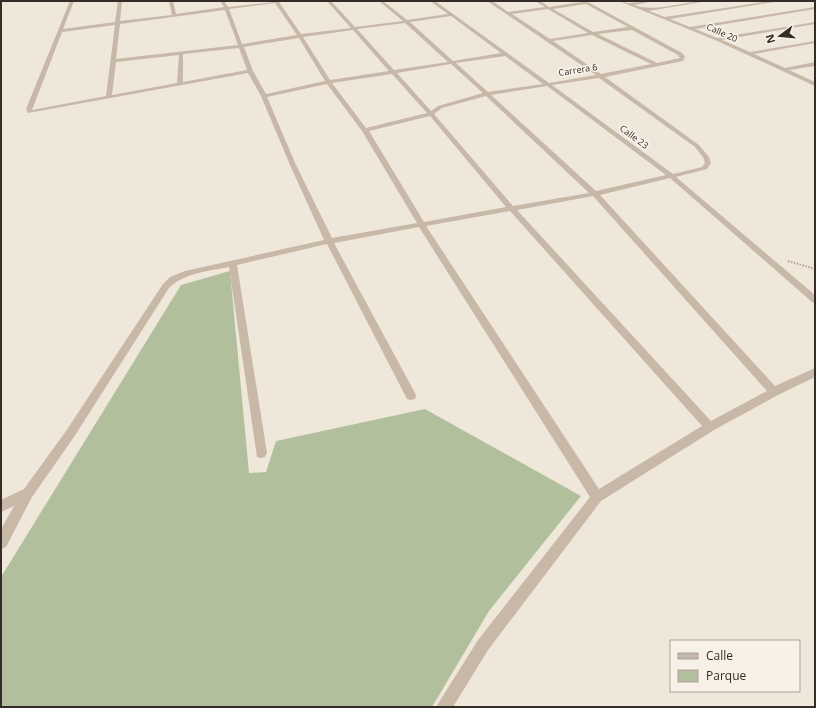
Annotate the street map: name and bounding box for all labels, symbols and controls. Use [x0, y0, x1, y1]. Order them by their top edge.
north arrow [760, 16, 800, 56]
street label: Calle 20 [705, 20, 740, 45]
text: N [761, 33, 778, 45]
street label: Carrera 6 [558, 60, 598, 79]
street label: Calle 23 [617, 122, 651, 152]
legend [670, 640, 800, 692]
text: Calle [706, 647, 733, 664]
text: Parque [706, 667, 746, 684]

